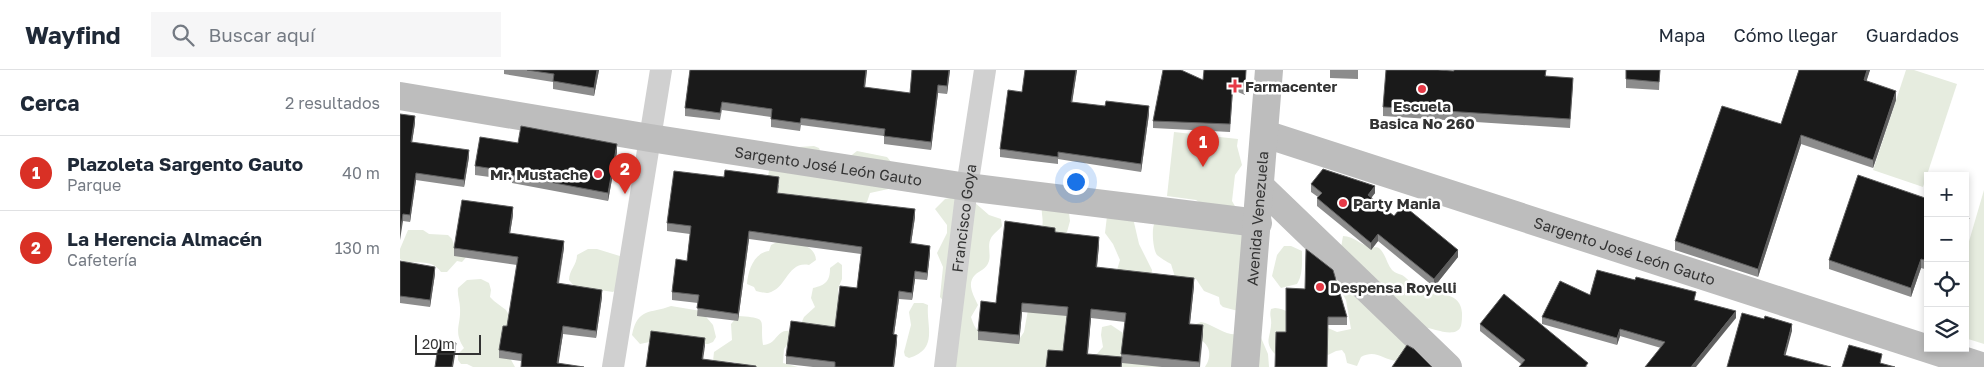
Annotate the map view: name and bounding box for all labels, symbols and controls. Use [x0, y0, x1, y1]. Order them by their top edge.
search box [151, 12, 501, 57]
text: Wayfind [25, 20, 121, 49]
icon: search [169, 21, 197, 49]
text: Buscar aquí [209, 23, 315, 46]
text: Mapa [1659, 24, 1705, 46]
text: Cómo llegar [1733, 24, 1838, 46]
text: Guardados [1866, 24, 1959, 46]
place label: Farmacenter [1245, 77, 1337, 95]
marker: Farmacenter [1229, 80, 1241, 92]
marker: Escuela Basica No 260 [1416, 83, 1428, 95]
text: Cerca [20, 90, 79, 116]
text: 2 resultados [285, 93, 380, 113]
place label: Escuela Basica No 260 [1369, 97, 1475, 132]
pin: 1 [1187, 126, 1219, 167]
street label: Sargento José León Gauto [733, 142, 923, 189]
street label: Avenida Venezuela [1243, 150, 1271, 287]
text: Plazoleta Sargento Gauto [67, 152, 303, 175]
pin: 2 [609, 153, 641, 194]
text: 1 [32, 163, 40, 183]
text: 40 m [342, 163, 380, 183]
street label: Francisco Goya [948, 163, 979, 273]
place label: Mr. Mustache [490, 165, 588, 183]
marker: Mr. Mustache [592, 168, 604, 180]
your location [1063, 169, 1089, 195]
map controls [1924, 172, 1969, 352]
button: + [1924, 172, 1969, 217]
text: Parque [67, 175, 121, 195]
place label: Party Mania [1353, 194, 1441, 212]
marker: Party Mania [1337, 197, 1349, 209]
street label: Sargento José León Gauto [1532, 213, 1718, 288]
button: − [1924, 217, 1969, 262]
text: La Herencia Almacén [67, 227, 262, 250]
text: 2 [31, 238, 41, 258]
text: 130 m [335, 238, 380, 258]
text: Cafetería [67, 250, 137, 270]
button: locate [1924, 262, 1969, 307]
place label: Despensa Royelli [1330, 278, 1457, 296]
marker: Despensa Royelli [1314, 281, 1326, 293]
button: layers [1924, 307, 1969, 352]
scale bar [415, 332, 481, 355]
text: 20 m [422, 335, 455, 352]

